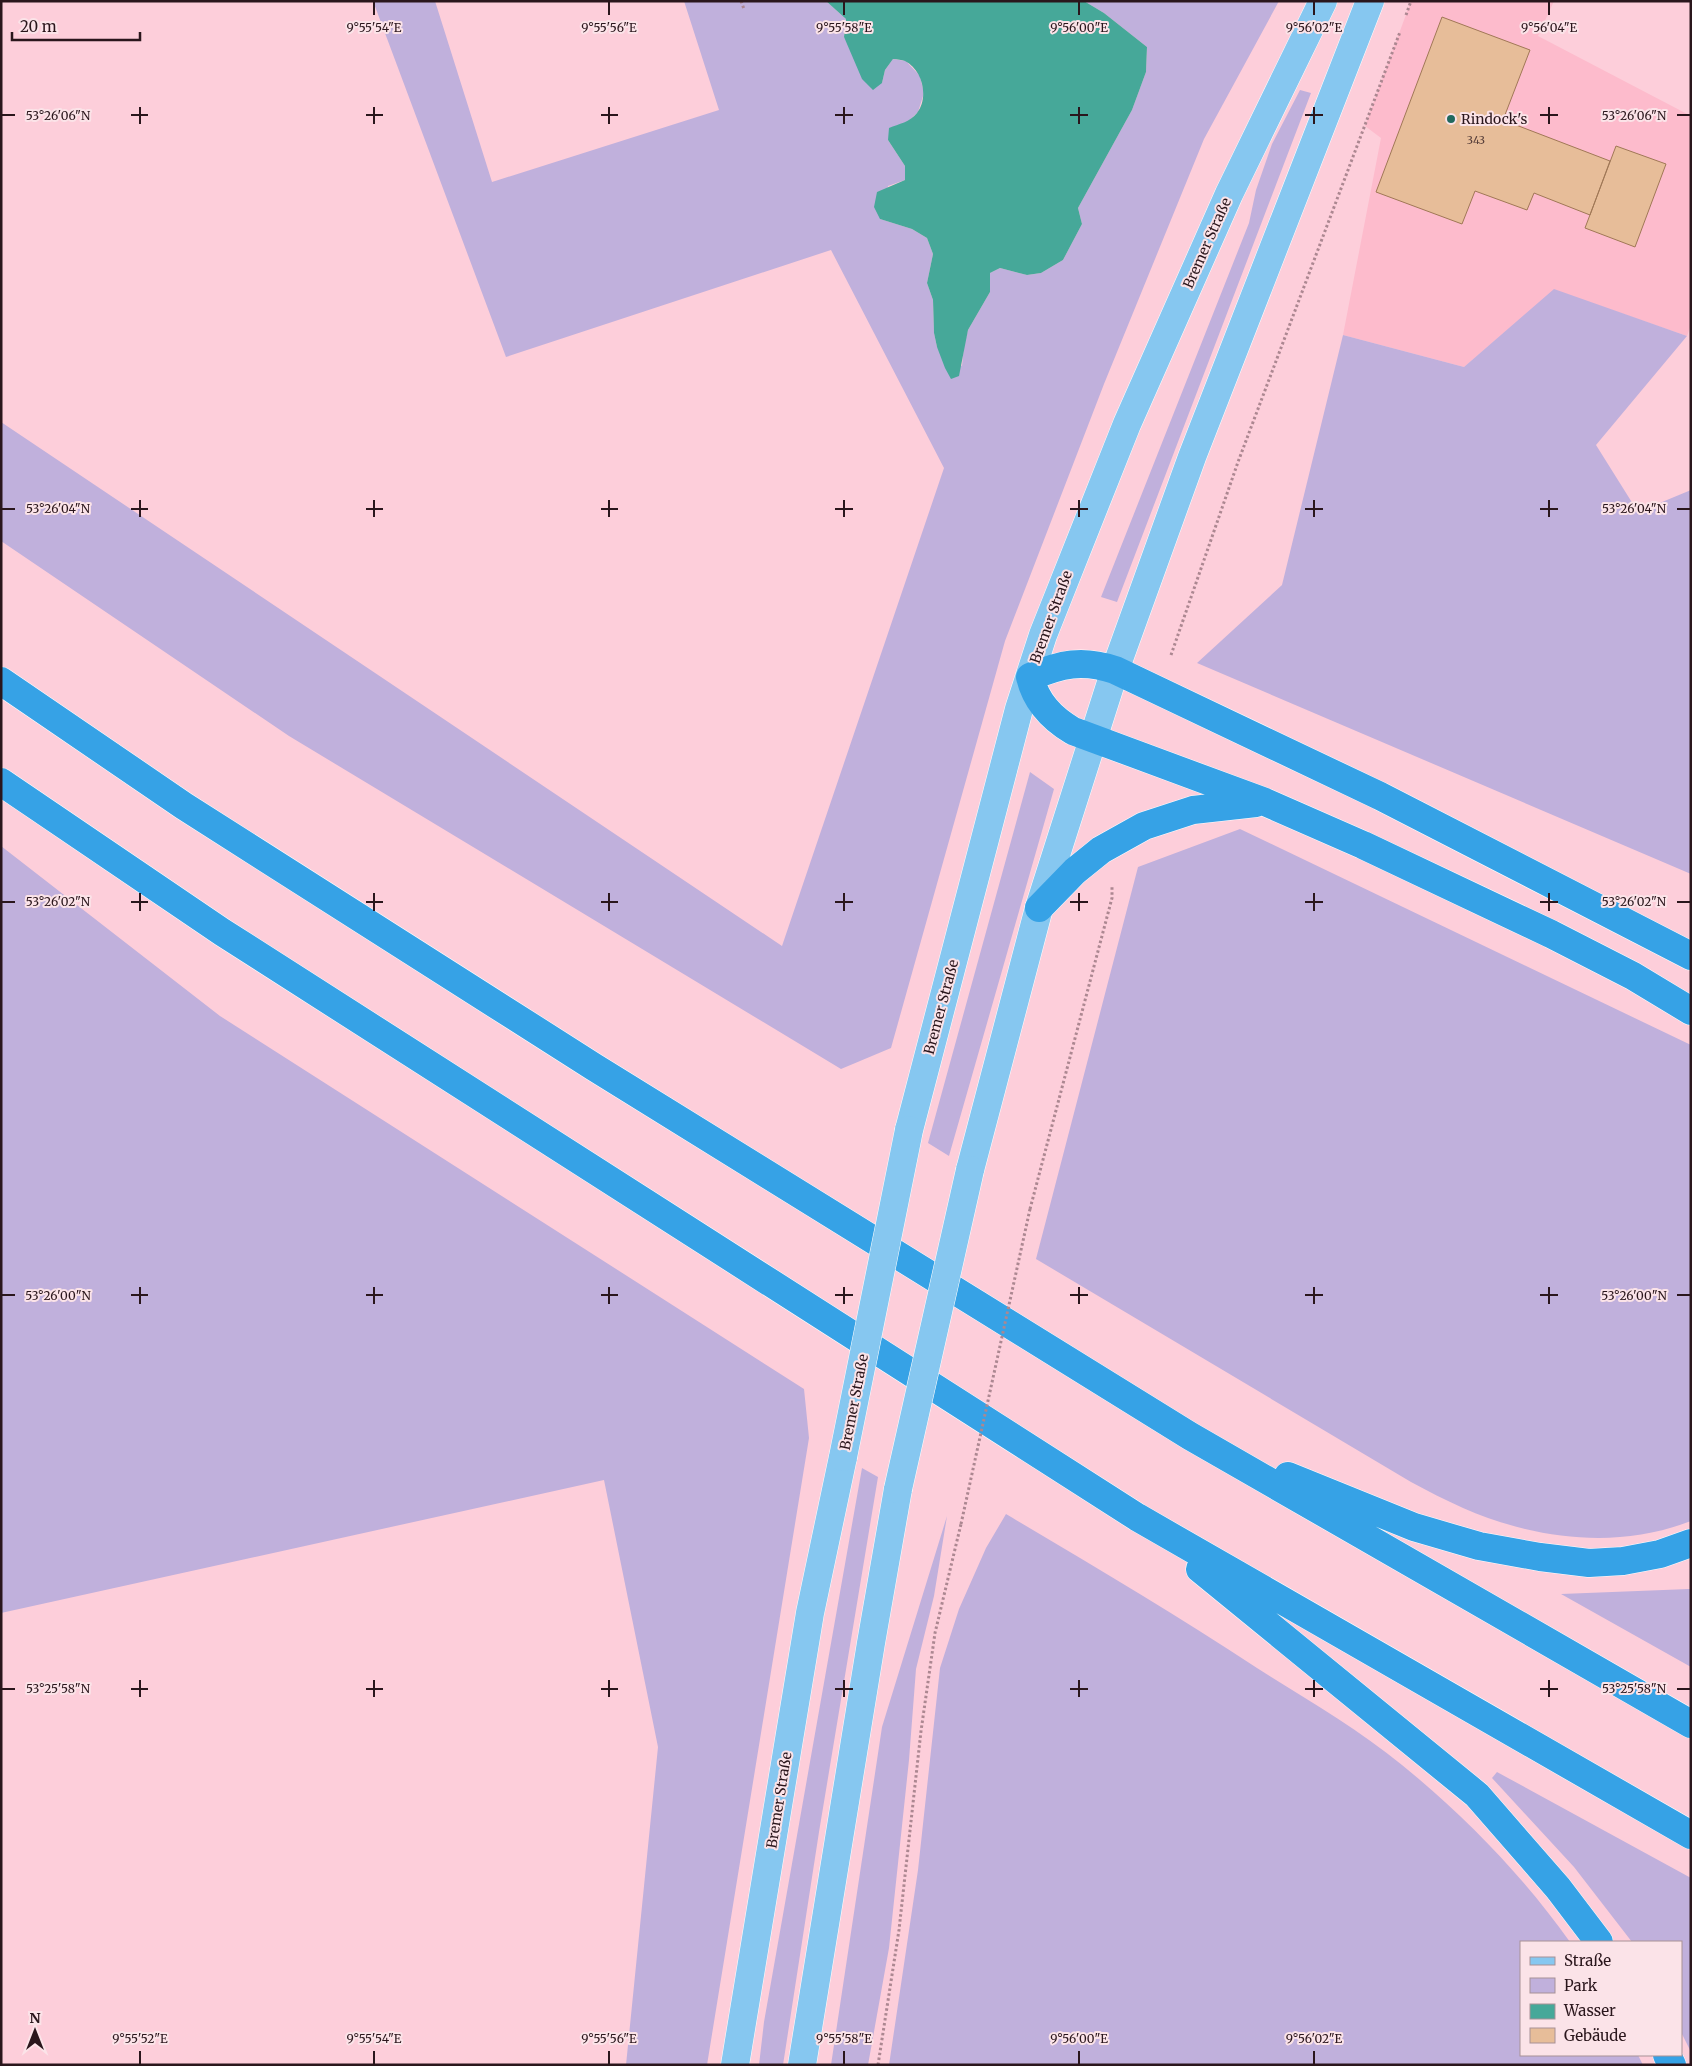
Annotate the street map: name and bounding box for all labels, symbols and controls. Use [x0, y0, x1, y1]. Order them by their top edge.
scale bar [12, 10, 140, 42]
text: 20 m [20, 17, 57, 36]
text: 9°55'54"E [347, 20, 402, 35]
text: 9°55'56"E [581, 20, 637, 35]
text: 9°55'58"E [816, 20, 872, 35]
text: 9°56'00"E [1050, 20, 1108, 35]
text: 9°56'02"E [1286, 20, 1343, 35]
text: 9°56'04"E [1521, 20, 1577, 35]
text: 53°26'06"N [26, 108, 91, 123]
text: 53°26'06"N [1602, 108, 1667, 123]
place label: Rindock's [1461, 110, 1528, 128]
marker: Rindock's [1445, 113, 1457, 125]
house number: 343 [1467, 133, 1485, 147]
street label: Bremer Straße [1179, 195, 1235, 291]
text: 53°26'04"N [26, 501, 91, 516]
text: 53°26'04"N [1602, 501, 1667, 516]
street label: Bremer Straße [1026, 568, 1076, 666]
text: 53°26'02"N [26, 894, 91, 909]
text: 53°26'02"N [1602, 894, 1667, 909]
street label: Bremer Straße [920, 958, 962, 1056]
text: 53°26'00"N [25, 1288, 92, 1303]
text: 53°26'00"N [1601, 1288, 1668, 1303]
street label: Bremer Straße [836, 1352, 872, 1452]
text: 53°25'58"N [26, 1681, 91, 1696]
text: 53°25'58"N [1602, 1681, 1667, 1696]
street label: Bremer Straße [762, 1750, 796, 1850]
legend [1520, 1941, 1682, 2056]
text: Straße [1564, 1951, 1611, 1970]
text: Park [1564, 1976, 1598, 1995]
text: Wasser [1563, 2001, 1616, 2020]
north arrow [10, 2006, 60, 2056]
text: N [29, 2009, 41, 2027]
text: Gebäude [1564, 2026, 1627, 2045]
text: 9°55'52"E [112, 2031, 168, 2046]
text: 9°55'54"E [347, 2031, 402, 2046]
text: 9°55'56"E [581, 2031, 637, 2046]
text: 9°55'58"E [816, 2031, 872, 2046]
text: 9°56'00"E [1050, 2031, 1108, 2046]
text: 9°56'02"E [1286, 2031, 1343, 2046]

